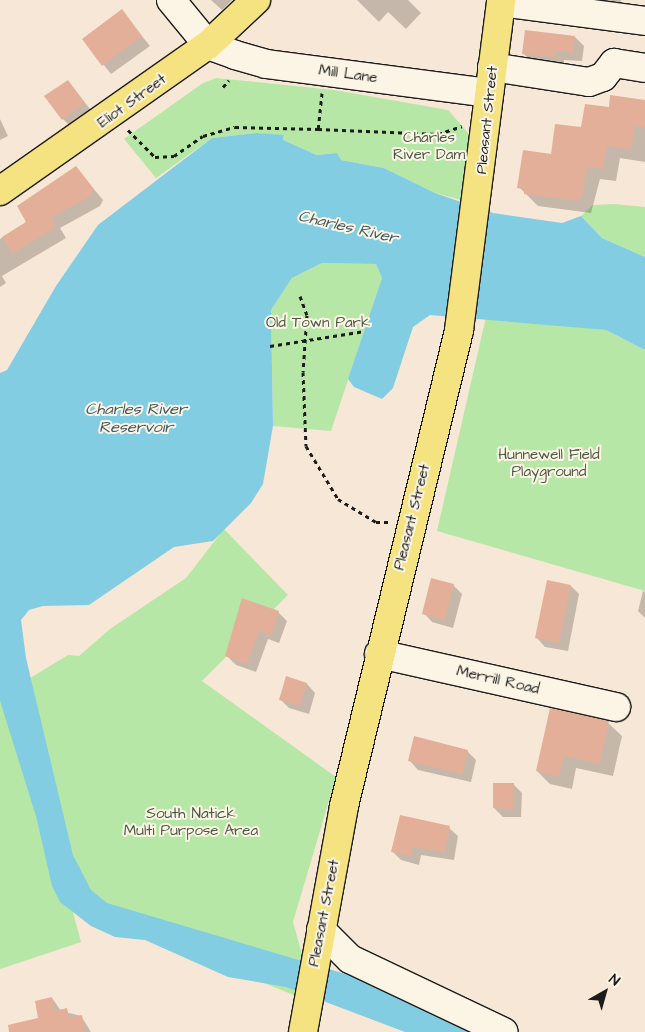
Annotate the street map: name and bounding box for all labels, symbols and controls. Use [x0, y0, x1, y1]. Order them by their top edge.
street label: Mill Lane [318, 61, 378, 87]
street label: Pleasant Street [472, 65, 502, 175]
street label: Eliot Street [94, 70, 170, 132]
park label: Charles River Dam [393, 128, 465, 163]
water label: Charles River [296, 206, 400, 248]
park label: Old Town Park [266, 314, 370, 332]
water label: Charles River Reservoir [85, 399, 187, 437]
park label: Hunnewell Field Playground [498, 445, 600, 480]
street label: Pleasant Street [390, 462, 434, 572]
street label: Merrill Road [455, 662, 541, 698]
park label: South Natick Multi Purpose Area [124, 804, 258, 839]
street label: Pleasant Street [305, 858, 343, 968]
north arrow [580, 967, 630, 1017]
text: N [605, 970, 624, 991]

